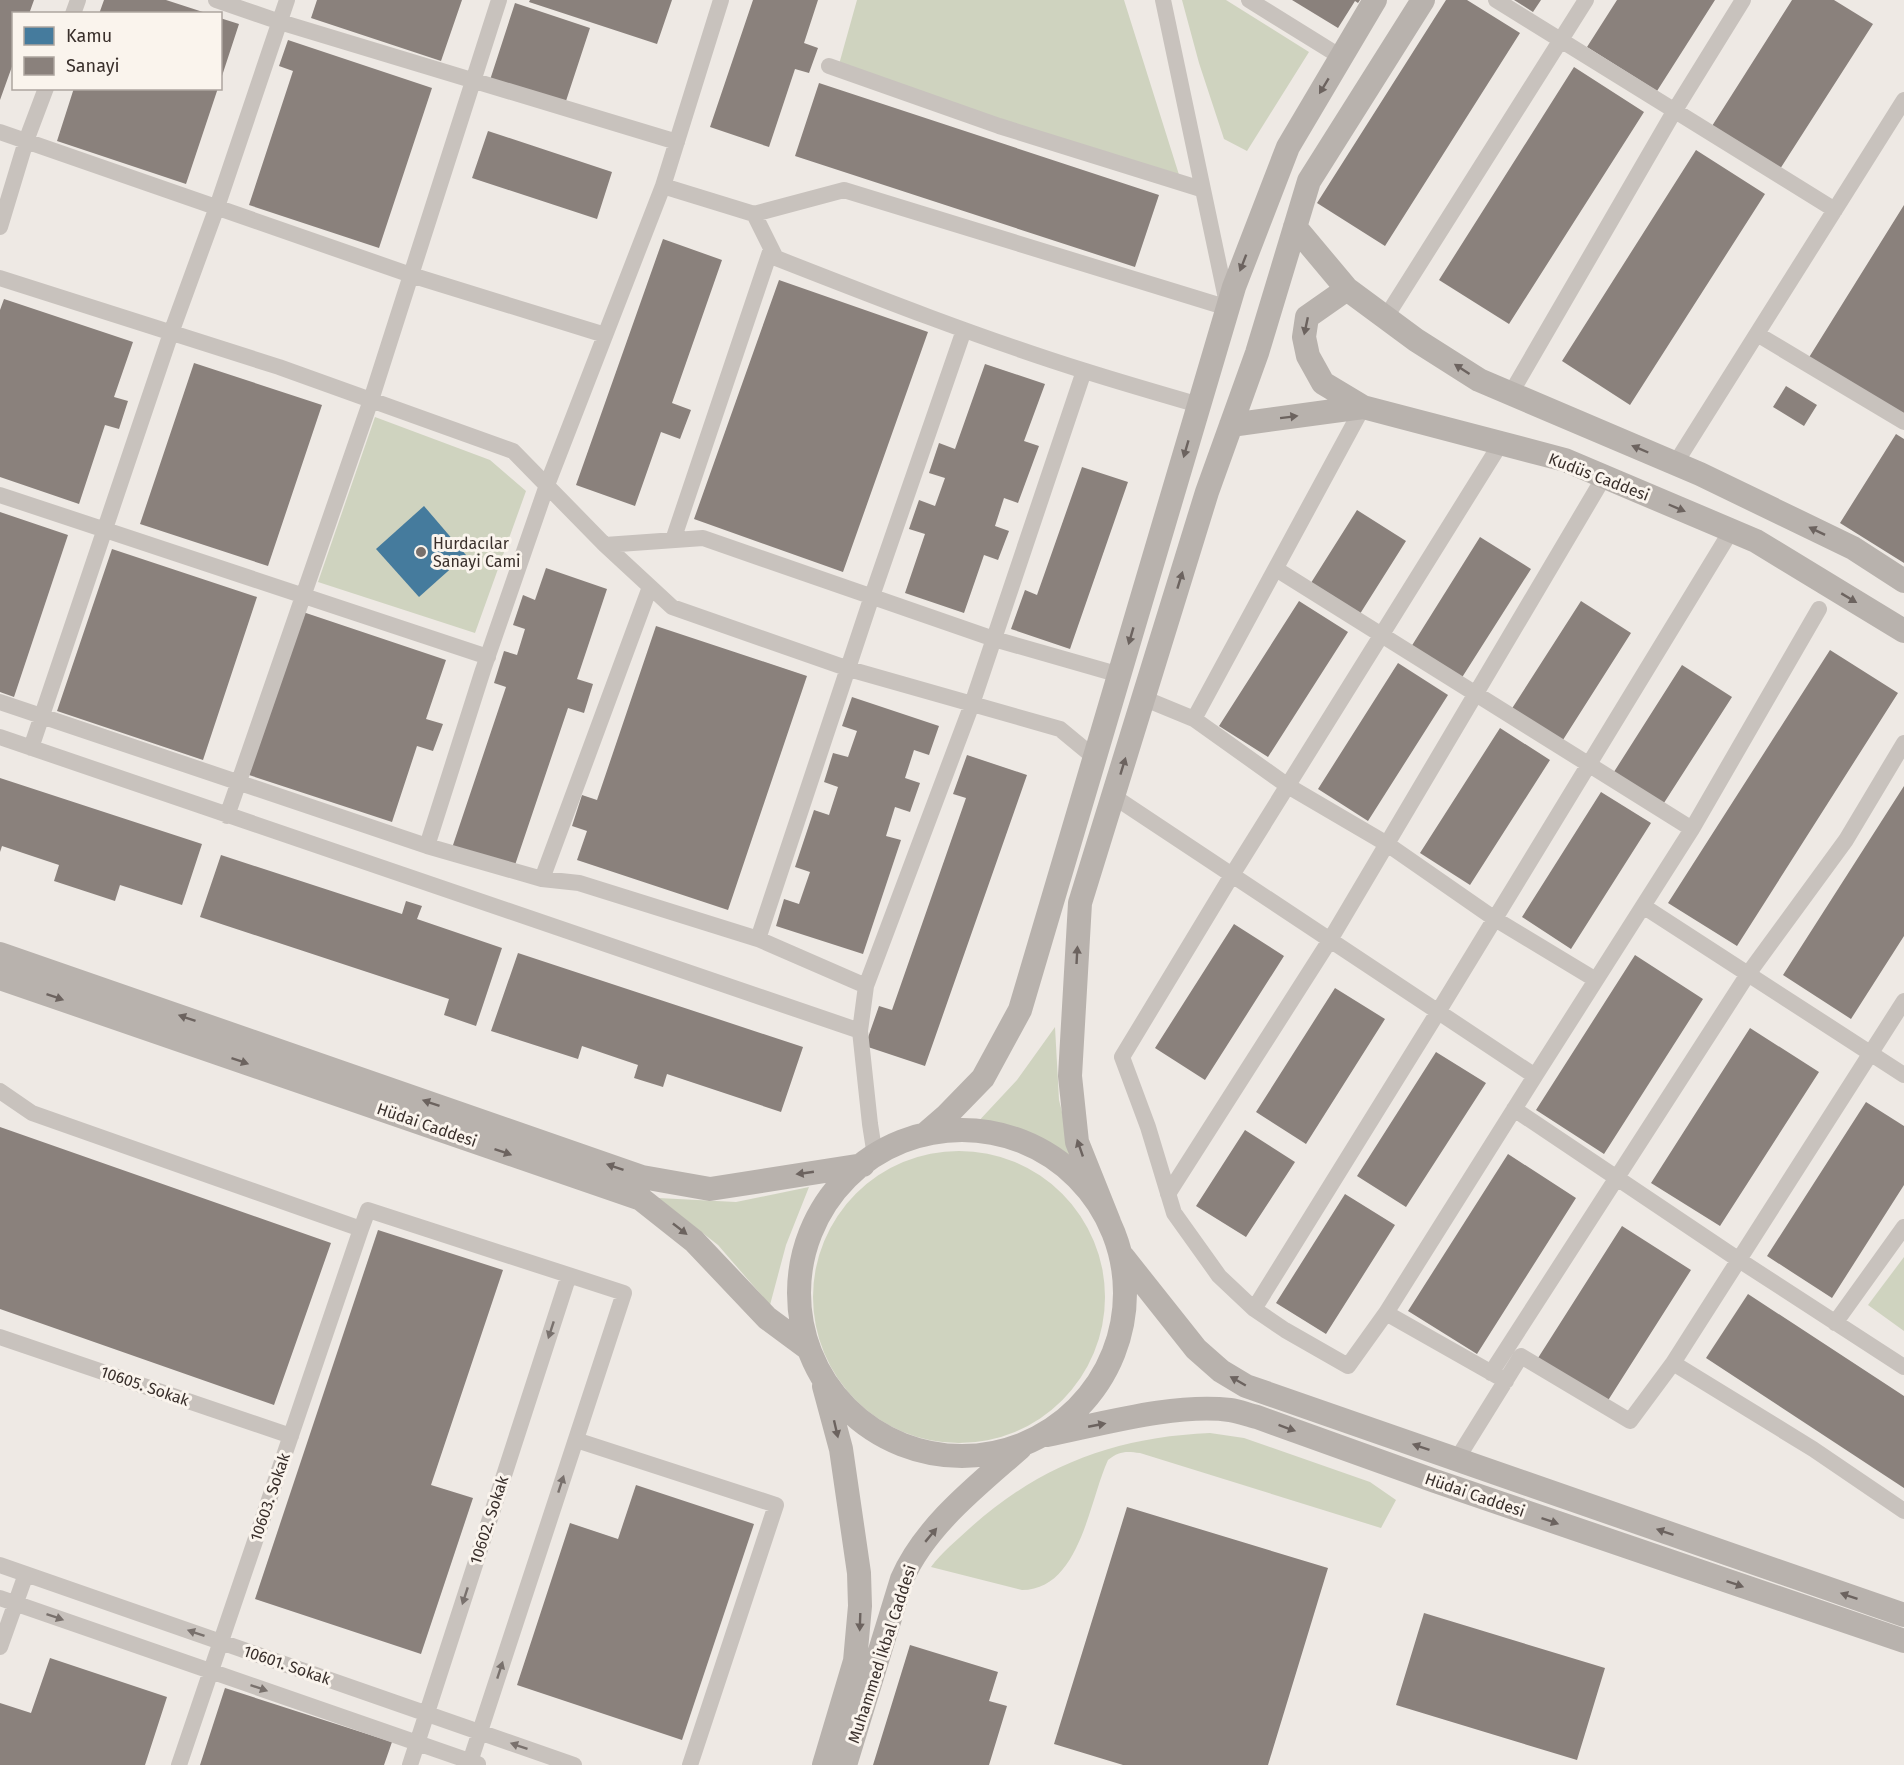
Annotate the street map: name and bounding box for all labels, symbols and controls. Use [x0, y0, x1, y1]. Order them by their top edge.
legend [12, 12, 222, 90]
text: Kamu [66, 25, 112, 47]
text: Sanayi [66, 55, 120, 77]
one-way arrow [1319, 78, 1329, 95]
one-way arrow [1238, 254, 1247, 272]
one-way arrow [1301, 317, 1310, 336]
one-way arrow [1454, 364, 1471, 375]
one-way arrow [1280, 412, 1299, 422]
one-way arrow [1181, 440, 1190, 458]
one-way arrow [1631, 444, 1649, 454]
street label: Kudüs Caddesi [1546, 449, 1652, 505]
one-way arrow [1668, 504, 1686, 513]
one-way arrow [1809, 526, 1826, 535]
place label: Hurdacılar Sanayi Cami [433, 534, 521, 571]
marker: Hurdacılar Sanayi Cami [414, 545, 428, 559]
one-way arrow [1176, 571, 1185, 589]
one-way arrow [1841, 593, 1858, 603]
one-way arrow [1126, 628, 1135, 646]
one-way arrow [1118, 757, 1128, 775]
one-way arrow [1073, 945, 1082, 964]
one-way arrow [46, 993, 64, 1002]
one-way arrow [178, 1012, 196, 1022]
one-way arrow [231, 1056, 249, 1066]
one-way arrow [421, 1097, 439, 1107]
street label: Hüdai Caddesi [374, 1099, 480, 1151]
one-way arrow [1075, 1139, 1085, 1157]
one-way arrow [494, 1147, 512, 1157]
one-way arrow [605, 1162, 623, 1172]
one-way arrow [796, 1169, 815, 1178]
one-way arrow [672, 1223, 688, 1236]
one-way arrow [546, 1321, 555, 1339]
street label: 10605. Sokak [98, 1362, 192, 1410]
one-way arrow [1229, 1376, 1246, 1386]
one-way arrow [832, 1419, 841, 1438]
one-way arrow [1087, 1420, 1106, 1429]
one-way arrow [1278, 1424, 1296, 1433]
one-way arrow [1412, 1441, 1430, 1451]
street label: 10603. Sokak [246, 1450, 294, 1544]
street label: Hüdai Caddesi [1422, 1469, 1528, 1521]
street label: 10602. Sokak [466, 1473, 513, 1567]
one-way arrow [557, 1475, 566, 1493]
one-way arrow [1542, 1516, 1560, 1526]
one-way arrow [1655, 1526, 1673, 1536]
one-way arrow [924, 1528, 937, 1543]
street label: Muhammed İkbal Caddesi [843, 1562, 920, 1746]
one-way arrow [1726, 1579, 1744, 1589]
one-way arrow [460, 1587, 469, 1605]
one-way arrow [1840, 1590, 1858, 1600]
one-way arrow [855, 1612, 864, 1631]
one-way arrow [46, 1613, 64, 1623]
one-way arrow [187, 1628, 205, 1638]
street label: 10601. Sokak [241, 1641, 334, 1689]
one-way arrow [496, 1661, 505, 1679]
one-way arrow [250, 1684, 268, 1694]
one-way arrow [510, 1740, 528, 1750]

